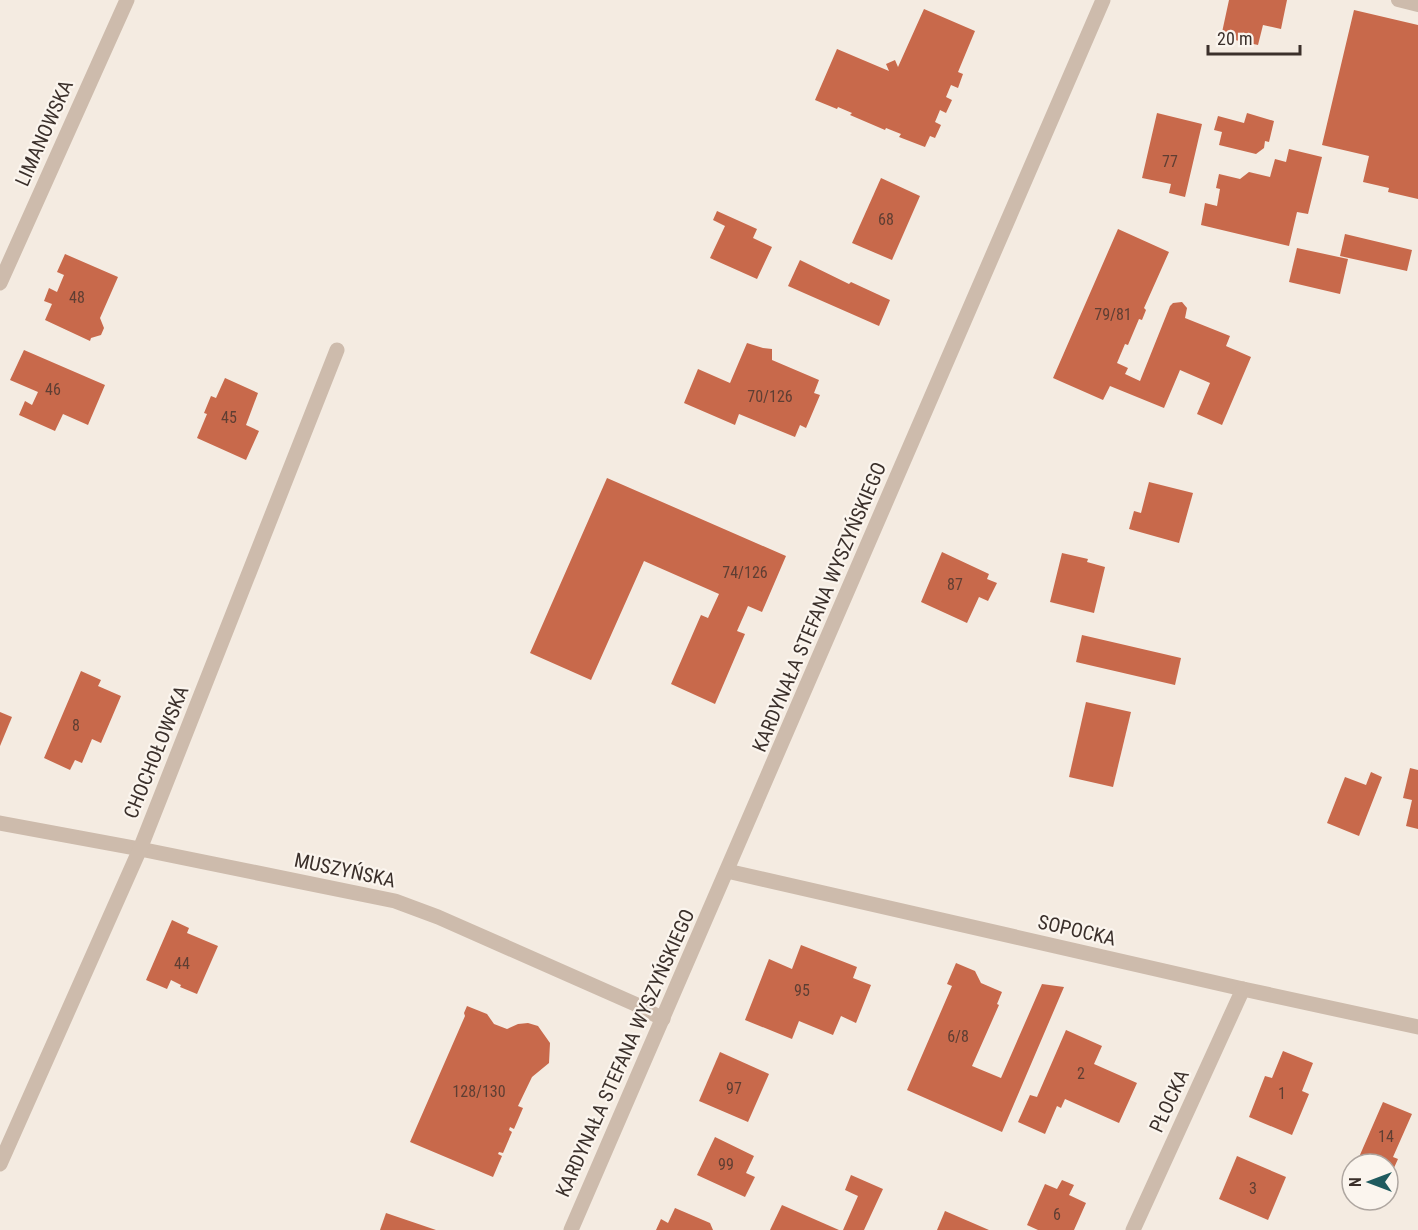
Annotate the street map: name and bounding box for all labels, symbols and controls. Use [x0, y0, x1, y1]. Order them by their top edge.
scale bar [1208, 18, 1300, 56]
text: 20 m [1217, 28, 1252, 49]
street label: LIMANOWSKA [10, 76, 78, 190]
house number: 77 [1162, 152, 1178, 171]
house number: 68 [878, 210, 894, 229]
house number: 48 [69, 288, 85, 307]
house number: 79/81 [1094, 305, 1132, 324]
house number: 46 [45, 380, 61, 399]
house number: 70/126 [747, 387, 793, 406]
house number: 45 [221, 408, 237, 427]
street label: KARDYNAŁA STEFANA WYSZYŃSKIEGO [747, 458, 891, 756]
house number: 74/126 [722, 563, 768, 582]
house number: 87 [947, 575, 963, 594]
street label: CHOCHOŁOWSKA [118, 682, 194, 822]
house number: 8 [72, 716, 80, 735]
street label: MUSZYŃSKA [292, 848, 398, 893]
street label: KARDYNAŁA STEFANA WYSZYŃSKIEGO [550, 905, 700, 1201]
street label: SOPOCKA [1036, 909, 1119, 951]
house number: 44 [174, 954, 190, 973]
house number: 95 [794, 981, 810, 1000]
house number: 6/8 [947, 1027, 969, 1046]
house number: 2 [1077, 1064, 1085, 1083]
street label: PŁOCKA [1144, 1065, 1194, 1136]
house number: 97 [726, 1079, 742, 1098]
house number: 128/130 [452, 1082, 506, 1101]
house number: 1 [1278, 1084, 1286, 1103]
house number: 14 [1378, 1127, 1394, 1146]
north arrow [1340, 1152, 1400, 1212]
house number: 99 [718, 1155, 734, 1174]
text: N [1346, 1177, 1365, 1187]
house number: 3 [1249, 1179, 1257, 1198]
house number: 6 [1053, 1205, 1061, 1224]

